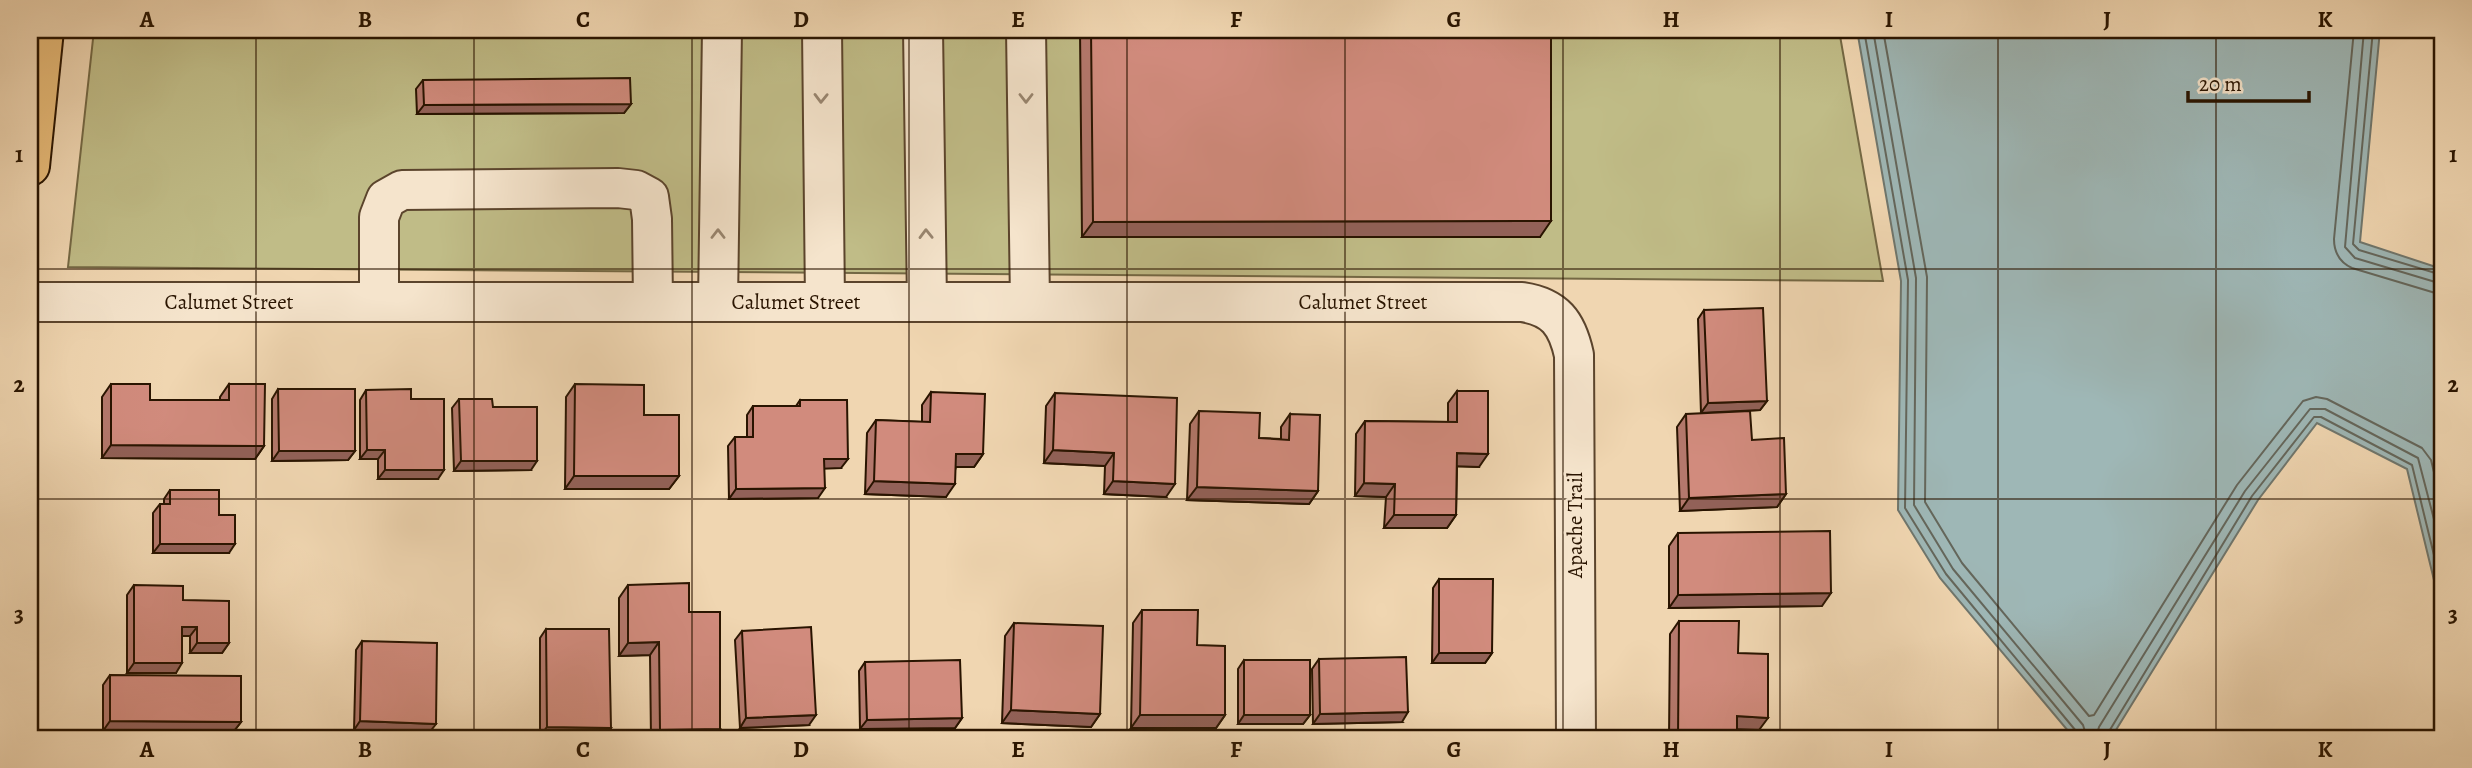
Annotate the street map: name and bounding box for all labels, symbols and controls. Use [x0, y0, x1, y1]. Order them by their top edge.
text: A [139, 4, 155, 35]
text: B [358, 4, 372, 35]
text: C [576, 4, 590, 35]
text: D [793, 4, 809, 35]
text: E [1011, 4, 1025, 35]
text: F [1230, 4, 1243, 35]
text: G [1446, 4, 1462, 35]
text: H [1662, 4, 1680, 35]
text: I [1885, 4, 1893, 35]
text: J [2103, 4, 2111, 35]
text: K [2317, 4, 2333, 35]
scale bar [2188, 60, 2309, 104]
text: 20 m [2199, 70, 2242, 98]
one-way arrow [813, 93, 829, 104]
one-way arrow [1018, 93, 1034, 104]
text: 1 [15, 139, 23, 170]
text: 1 [2449, 139, 2457, 170]
one-way arrow [710, 228, 726, 239]
one-way arrow [918, 228, 934, 239]
street label: Calumet Street [164, 288, 294, 316]
street label: Calumet Street [731, 288, 861, 316]
street label: Calumet Street [1298, 288, 1428, 316]
text: 2 [13, 369, 25, 400]
text: 2 [2447, 369, 2459, 400]
street label: Apache Trail [1561, 472, 1589, 579]
text: 3 [14, 599, 24, 630]
text: 3 [2448, 599, 2458, 630]
text: A [139, 734, 155, 765]
text: B [358, 734, 372, 765]
text: C [576, 734, 590, 765]
text: D [793, 734, 809, 765]
text: E [1011, 734, 1025, 765]
text: F [1230, 734, 1243, 765]
text: G [1446, 734, 1462, 765]
text: H [1662, 734, 1680, 765]
text: I [1885, 734, 1893, 765]
text: J [2103, 734, 2111, 765]
text: K [2317, 734, 2333, 765]

